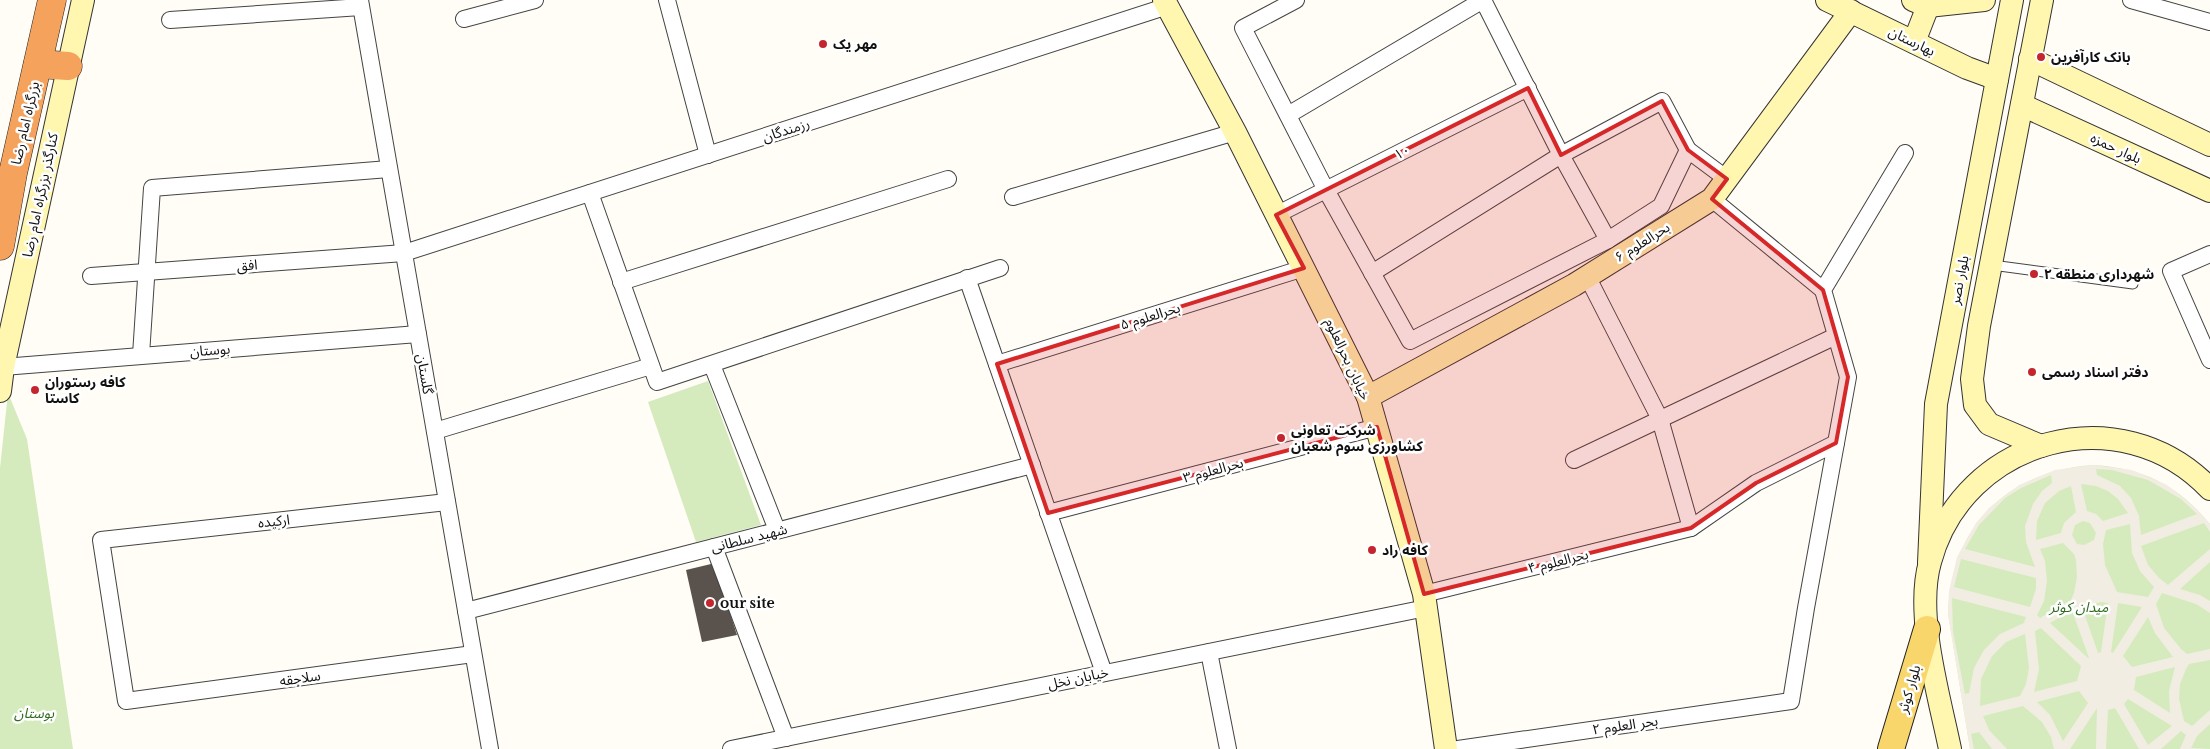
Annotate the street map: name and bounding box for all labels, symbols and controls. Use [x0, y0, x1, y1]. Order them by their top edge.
street label: بهارستان [1886, 22, 1938, 60]
place label: مهر یک [833, 35, 878, 53]
marker: مهر یک [817, 38, 829, 50]
place label: بانک کارآفرین [2051, 48, 2131, 66]
marker: بانک کارآفرین [2035, 51, 2047, 63]
street label: بزرگراه امام رضا [7, 79, 45, 167]
street label: رزمندگان [760, 114, 812, 146]
street label: بلوار حمزه [2088, 128, 2145, 168]
street label: کنارگذر بزرگراه امام رضا [18, 131, 64, 259]
street label: ۱۰ [1391, 140, 1413, 164]
street label: بحرالعلوم ۶ [1611, 218, 1674, 268]
street label: بلوار نصر [1945, 254, 1973, 307]
street label: افق [236, 255, 258, 276]
place label: شهرداری منطقه ۲ [2044, 265, 2154, 283]
marker: شهرداری منطقه ۲ [2028, 268, 2040, 280]
street label: بحرالعلوم ۵ [1118, 298, 1183, 336]
street label: خیابان بحرالعلوم [1319, 315, 1375, 404]
street label: بوستان [189, 340, 231, 360]
street label: گلستان [413, 352, 437, 396]
place label: دفتر اسناد رسمی [2042, 363, 2149, 381]
marker: دفتر اسناد رسمی [2026, 366, 2038, 378]
place label: کافه رستوران کاستا [45, 373, 126, 407]
marker: کافه رستوران کاستا [29, 384, 41, 396]
place label: شرکت تعاونی کشاورزی سوم شعبان [1291, 421, 1424, 457]
marker: شرکت تعاونی کشاورزی سوم شعبان [1275, 432, 1287, 444]
street label: بحرالعلوم ۳ [1181, 453, 1246, 489]
street label: ارکیده [257, 510, 291, 532]
street label: شهید سلطانی [709, 520, 789, 556]
place label: کافه راد [1382, 541, 1428, 559]
marker: کافه راد [1366, 544, 1378, 556]
street label: بحرالعلوم ۴ [1526, 545, 1591, 579]
place label: our site [720, 594, 775, 612]
marker: our site [704, 597, 716, 609]
park label: میدان کوثر [2049, 598, 2109, 616]
street label: خیابان نخل [1046, 663, 1110, 693]
street label: بلوار کوثر [1893, 663, 1924, 716]
street label: سلاجقه [278, 666, 322, 690]
park label: بوستان [14, 704, 54, 722]
street label: بحر العلوم ۲ [1591, 711, 1660, 740]

